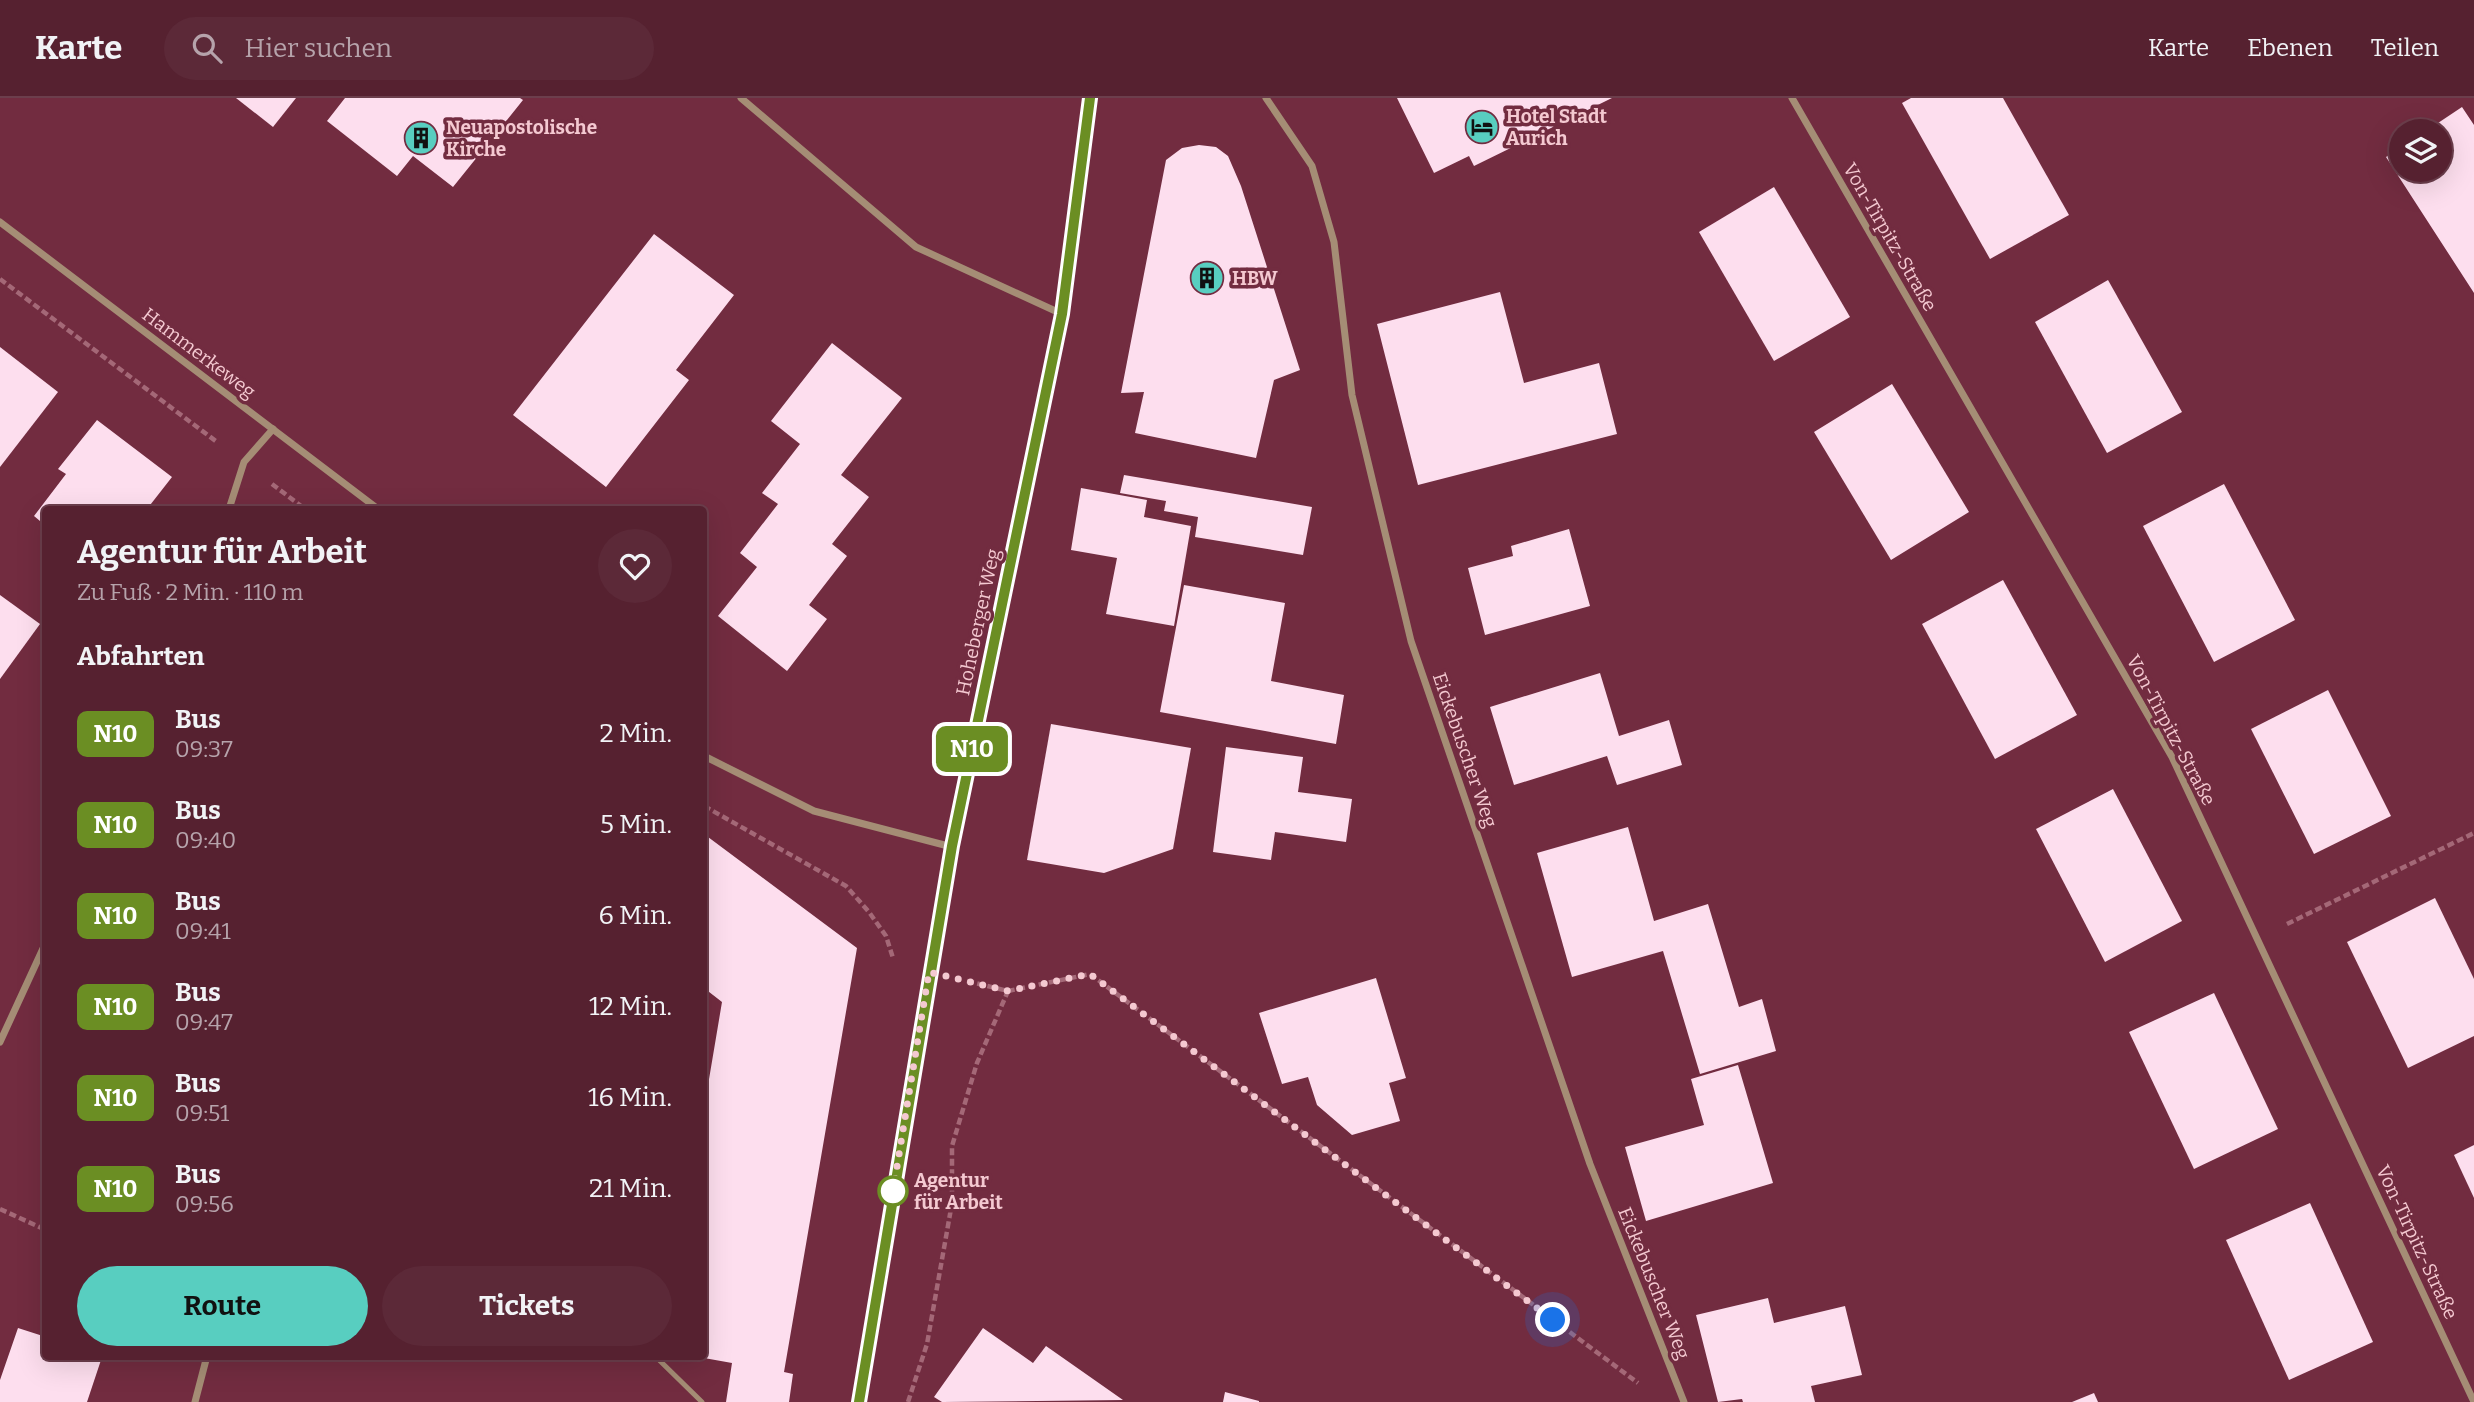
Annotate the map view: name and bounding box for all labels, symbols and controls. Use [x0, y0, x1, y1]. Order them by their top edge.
search box [164, 17, 654, 80]
text: Karte [35, 28, 122, 68]
icon: search [188, 29, 226, 67]
text: Hier suchen [244, 33, 392, 64]
text: Karte [2148, 34, 2209, 62]
text: Ebenen [2247, 34, 2333, 62]
text: Teilen [2371, 34, 2439, 62]
place label: Hotel Stadt Aurich [1506, 105, 1607, 150]
hotel icon: Hotel Stadt Aurich [1463, 108, 1501, 146]
place label: Neuapostolische Kirche [446, 116, 597, 161]
building icon: Neuapostolische Kirche [402, 119, 440, 157]
map controls [2389, 119, 2452, 182]
button: layers [2389, 119, 2452, 182]
street label: Von-Tirpitz-Straße [1838, 159, 1942, 315]
building icon: HBW [1188, 259, 1226, 297]
place label: HBW [1232, 267, 1278, 290]
street label: Hammerkeweg [138, 303, 260, 403]
button: heart [598, 529, 672, 603]
text: Agentur für Arbeit [77, 532, 367, 572]
street label: Hoheberger Weg [951, 546, 1005, 697]
text: Zu Fuß · 2 Min. · 110 m [77, 578, 304, 606]
text: Abfahrten [77, 641, 204, 672]
street label: Von-Tirpitz-Straße [2122, 651, 2220, 809]
street label: Eickebuscher Weg [1428, 670, 1502, 831]
text: Bus [175, 704, 221, 735]
text: 2 Min. [600, 718, 672, 749]
text: N10 [93, 720, 138, 748]
line badge: N10 [932, 726, 1012, 772]
text: 09:37 [175, 735, 233, 763]
text: N10 [950, 735, 994, 763]
text: Bus [175, 795, 221, 826]
text: 5 Min. [600, 809, 672, 840]
text: N10 [93, 811, 138, 839]
text: 09:40 [175, 826, 236, 854]
text: Bus [175, 886, 221, 917]
text: 6 Min. [599, 900, 672, 931]
text: N10 [93, 902, 138, 930]
text: 09:41 [175, 917, 231, 945]
text: Bus [175, 977, 221, 1008]
text: 12 Min. [589, 991, 672, 1022]
text: N10 [93, 993, 138, 1021]
text: 09:47 [175, 1008, 233, 1036]
text: Bus [175, 1068, 221, 1099]
text: 16 Min. [588, 1082, 672, 1113]
text: N10 [93, 1084, 138, 1112]
text: 09:51 [175, 1099, 229, 1127]
text: Bus [175, 1159, 221, 1190]
street label: Von-Tirpitz-Straße [2371, 1161, 2463, 1323]
place label: Agentur für Arbeit [914, 1169, 1003, 1214]
text: 21 Min. [589, 1173, 672, 1204]
text: N10 [93, 1175, 138, 1203]
marker: Agentur für Arbeit [878, 1176, 908, 1206]
text: 09:56 [175, 1190, 234, 1218]
street label: Eickebuscher Weg [1613, 1204, 1695, 1363]
button: Route [77, 1266, 368, 1346]
button: Tickets [382, 1266, 672, 1346]
your location [1535, 1302, 1570, 1337]

